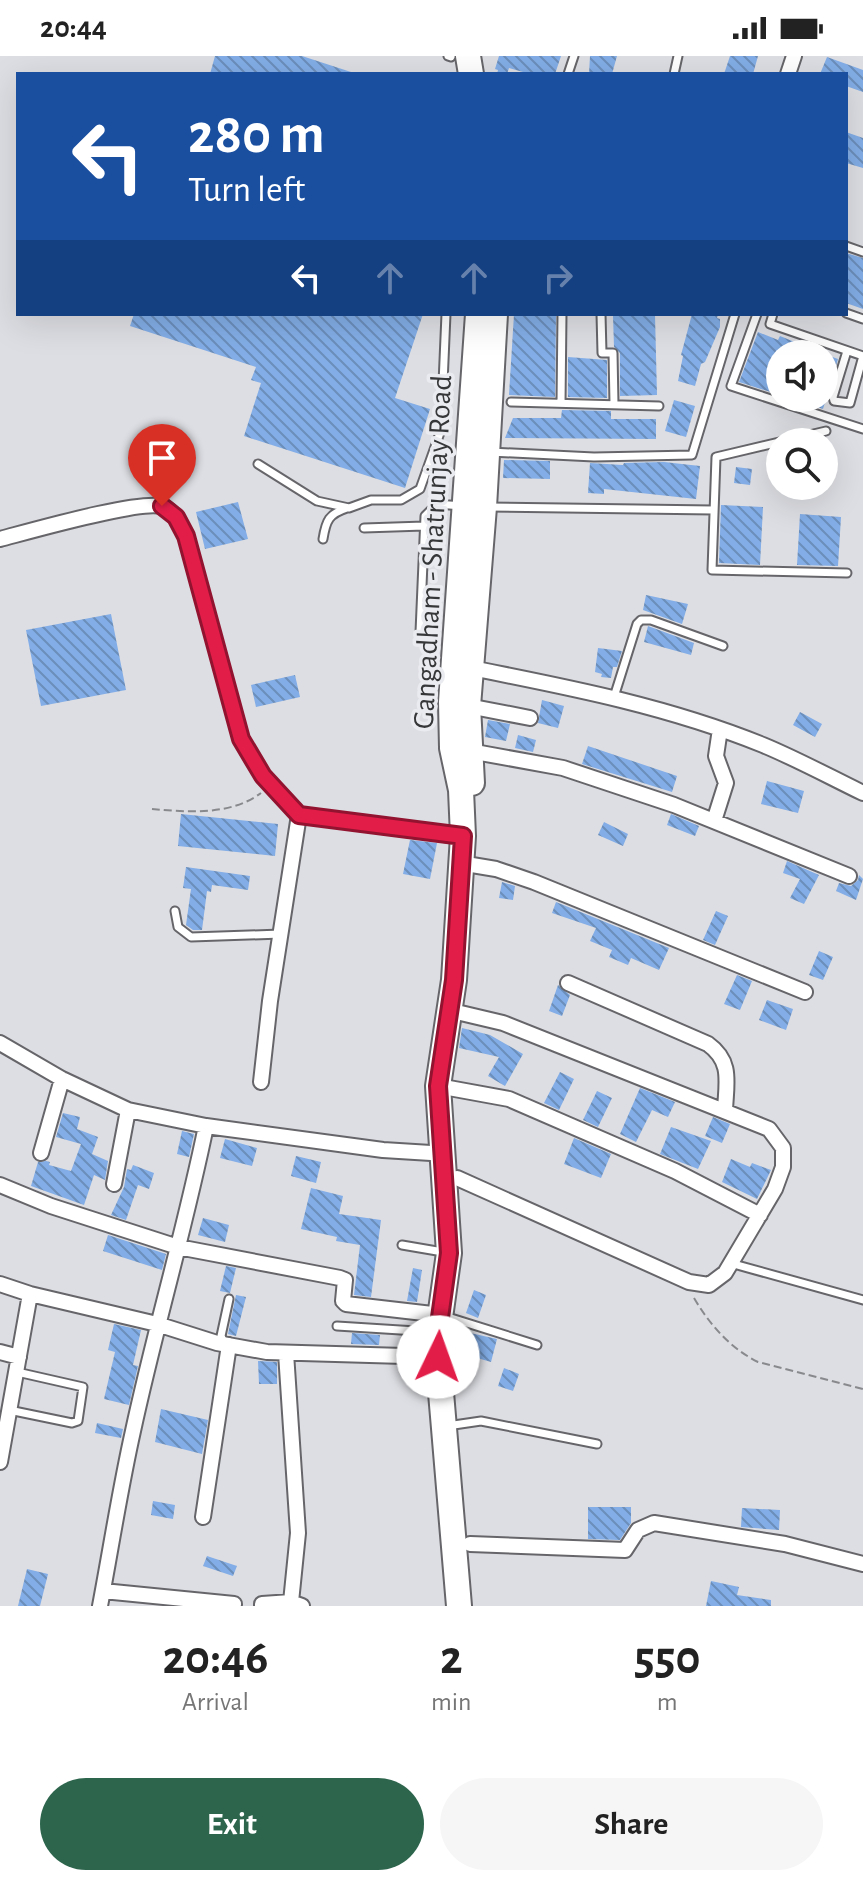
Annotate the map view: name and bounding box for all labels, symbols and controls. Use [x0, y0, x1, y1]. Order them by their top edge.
text: 20:44 [40, 13, 107, 43]
icon: left [56, 104, 160, 208]
text: 280 m [188, 107, 325, 163]
text: Turn left [188, 172, 305, 208]
icon: left [284, 256, 328, 300]
icon: ahead [368, 256, 412, 300]
icon: ahead [452, 256, 496, 300]
icon: right [536, 256, 580, 300]
map controls [766, 340, 838, 500]
button: sound [766, 340, 838, 412]
street label: Gangadham - Shatrunjay Road [409, 374, 457, 730]
pin [128, 424, 196, 506]
button: search [766, 428, 838, 500]
icon: arrive [140, 436, 184, 480]
position arrow [396, 1315, 480, 1399]
text: 20:46 [163, 1635, 268, 1683]
text: 2 [440, 1635, 463, 1683]
text: 550 [634, 1635, 700, 1683]
text: Arrival [182, 1689, 249, 1715]
text: min [431, 1689, 471, 1715]
text: m [657, 1689, 678, 1715]
button: Exit [40, 1778, 424, 1870]
button: Share [440, 1778, 823, 1870]

